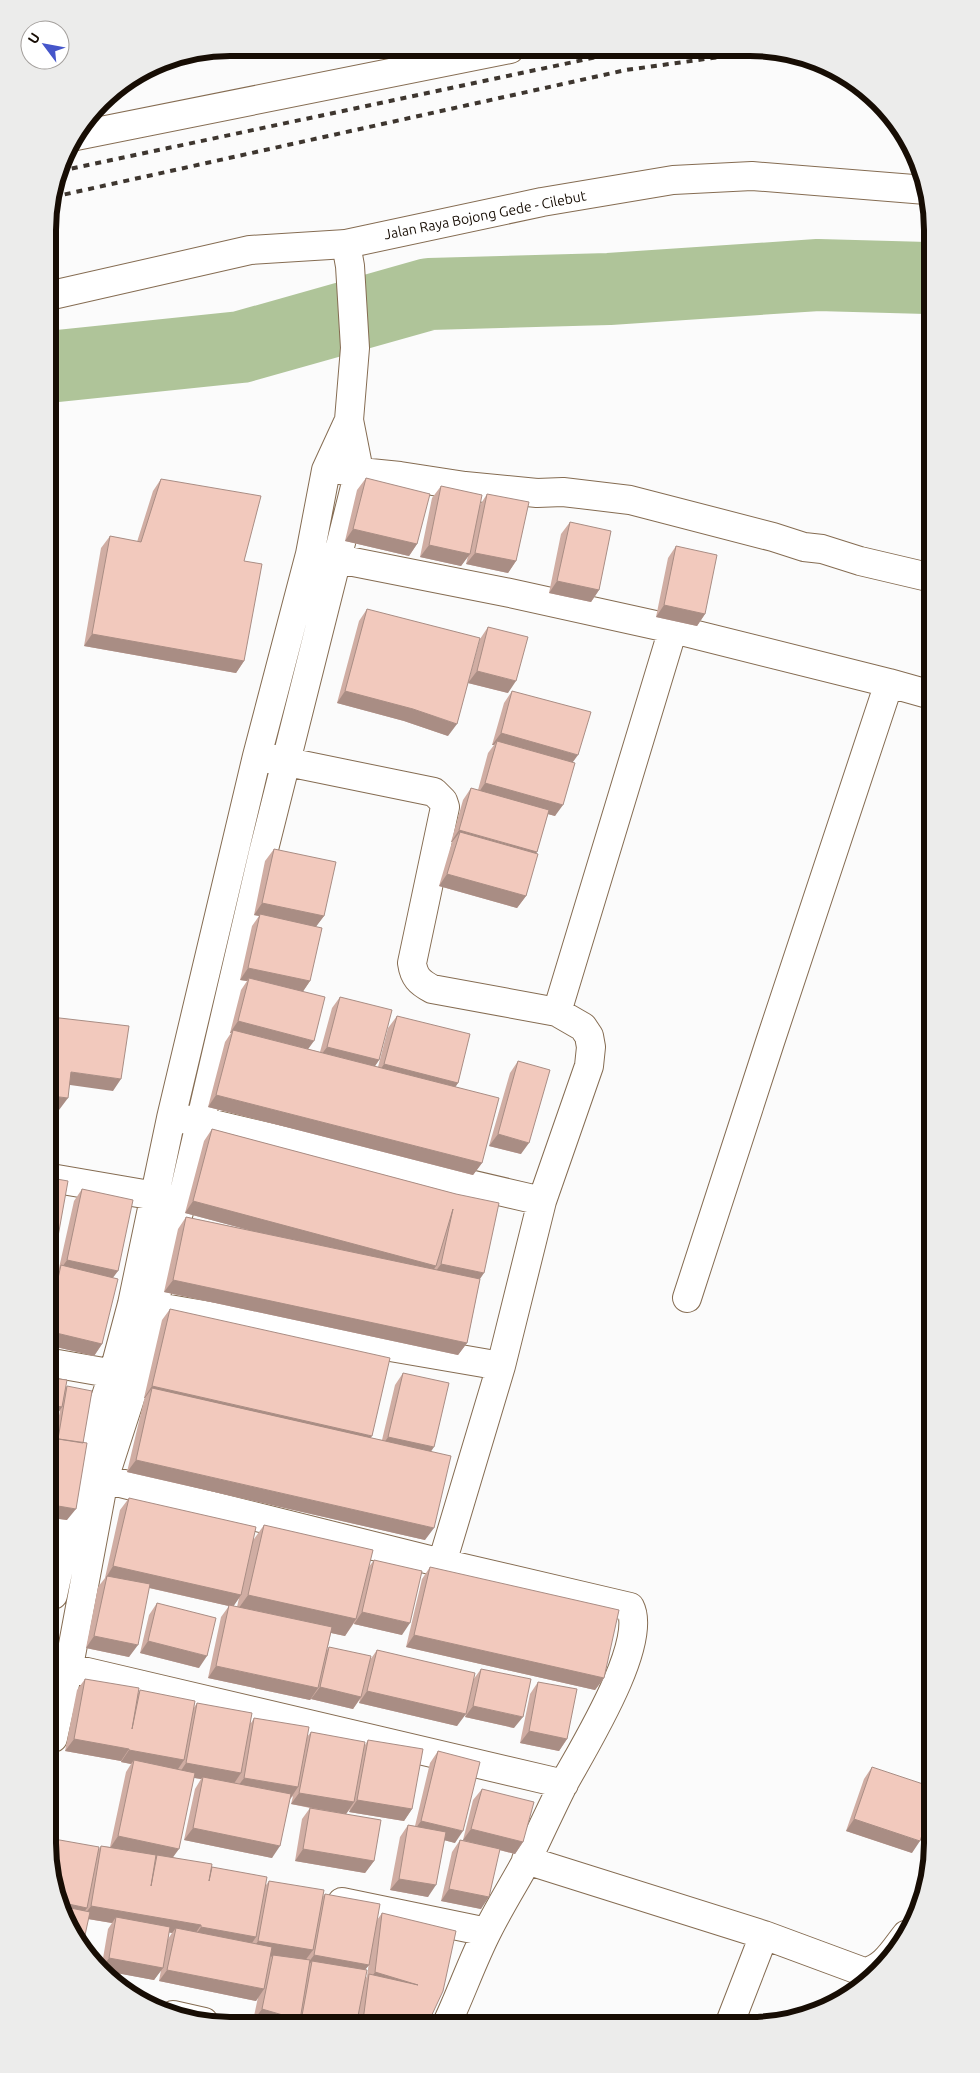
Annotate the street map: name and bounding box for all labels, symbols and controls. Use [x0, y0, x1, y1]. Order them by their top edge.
north arrow [20, 20, 70, 70]
text: U [25, 30, 43, 47]
street label: Jalan Raya Bojong Gede - Cilebut [383, 187, 588, 242]

